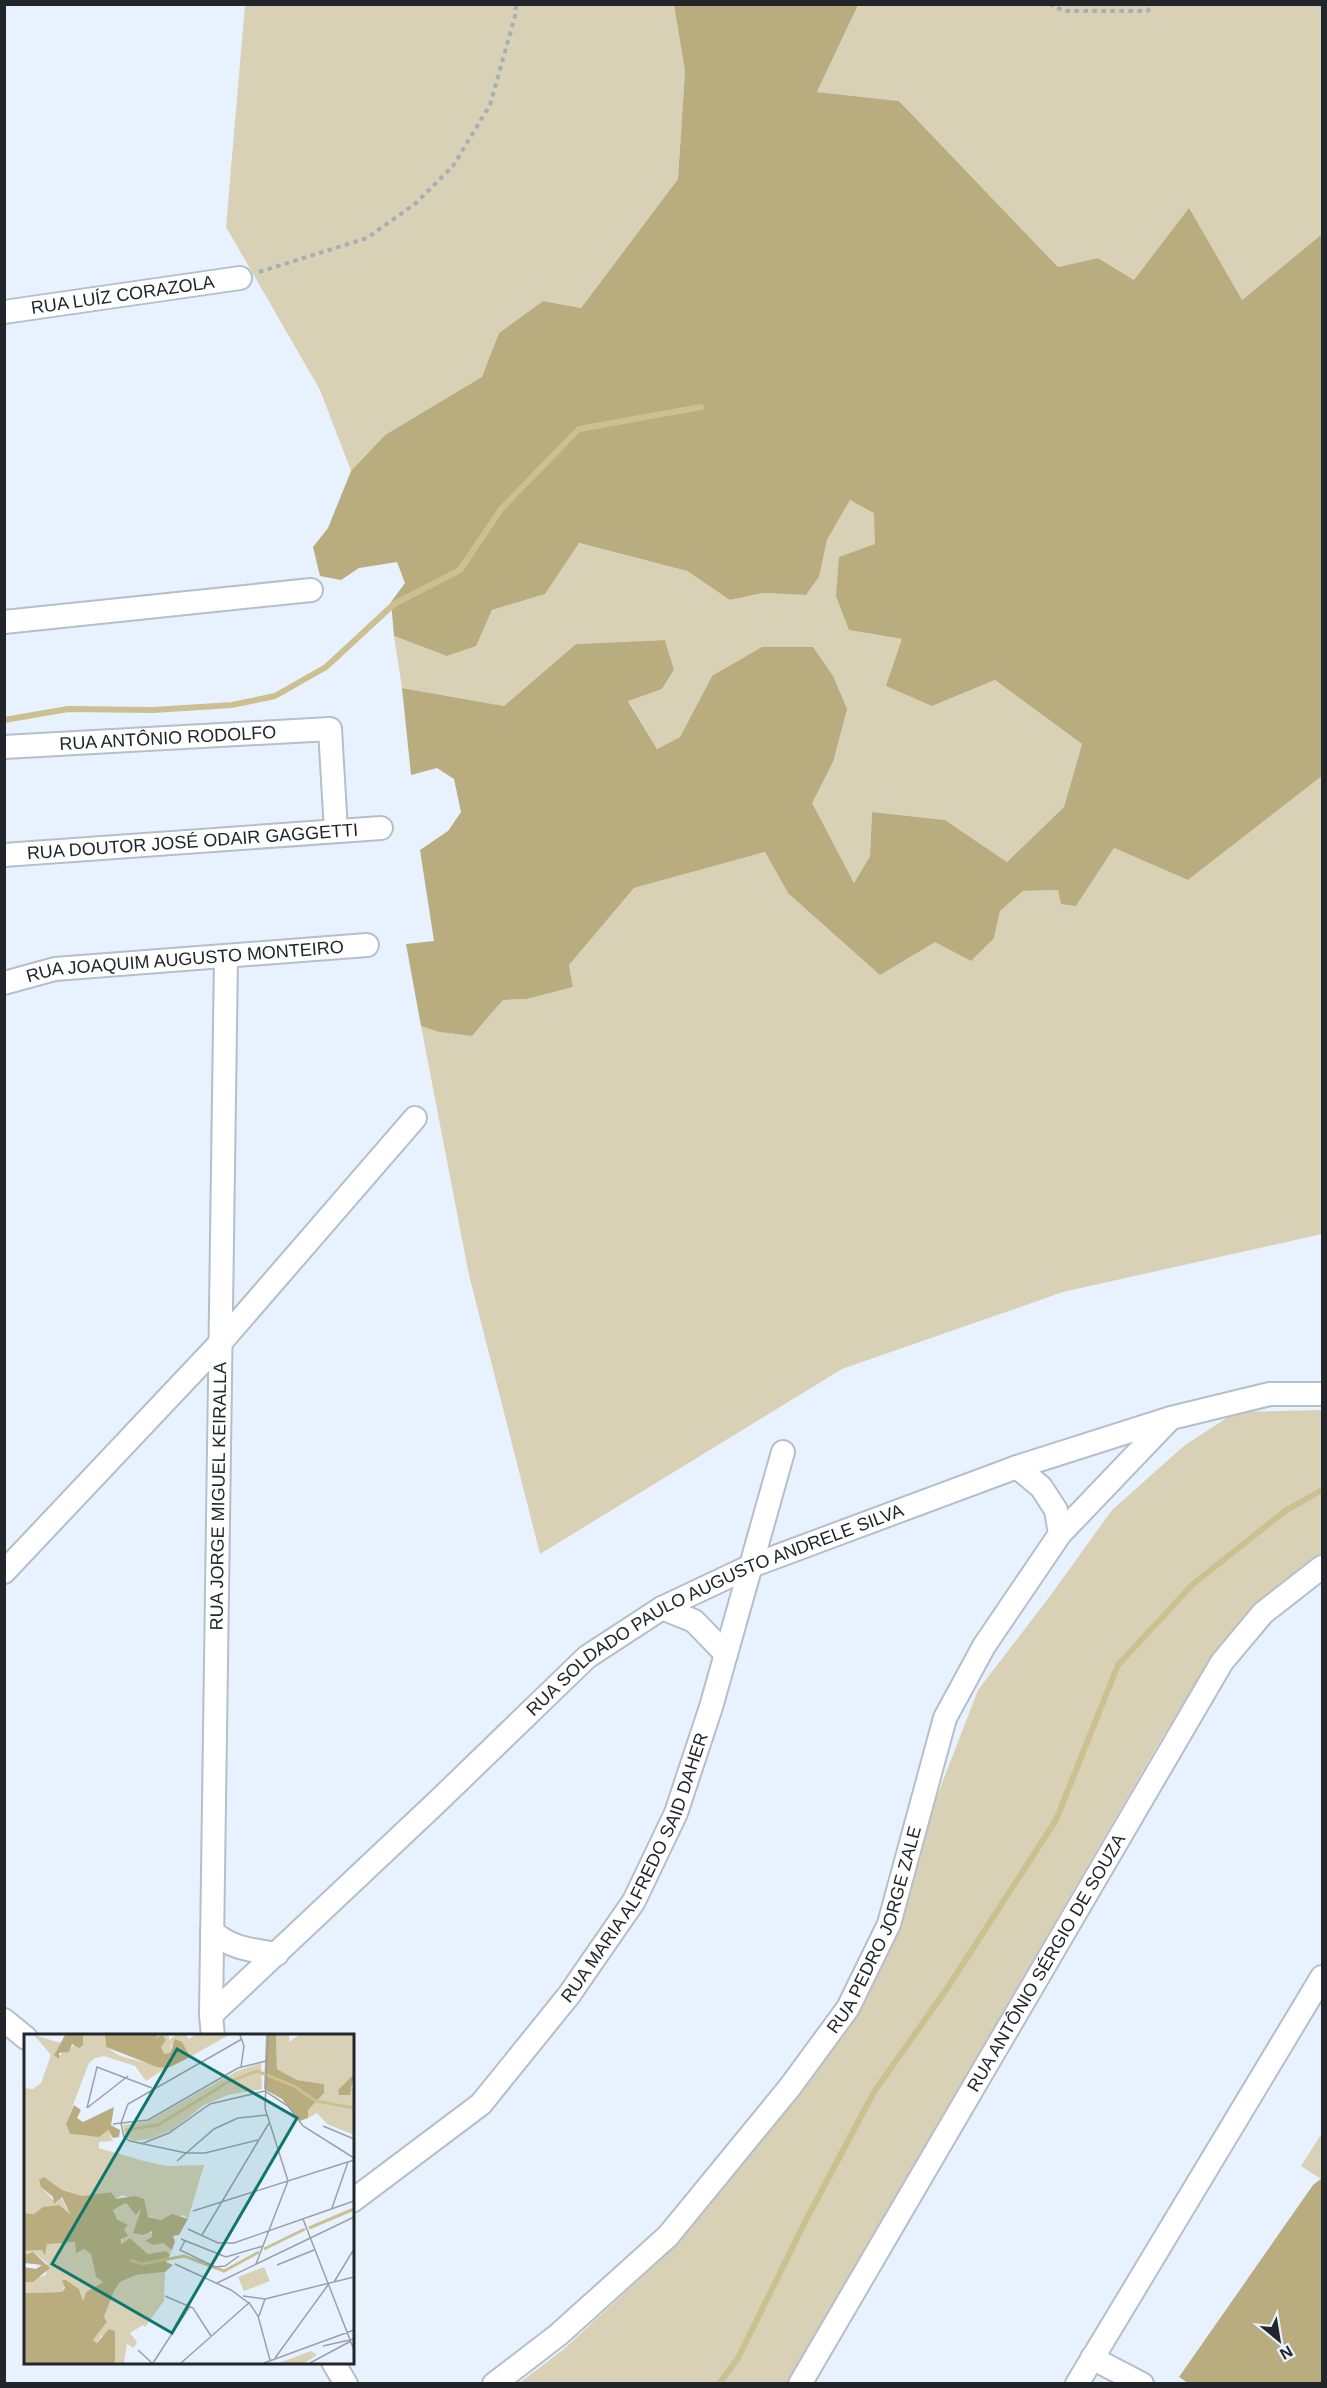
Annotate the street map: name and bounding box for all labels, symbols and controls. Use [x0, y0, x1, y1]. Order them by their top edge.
street label: RUA LUÍZ CORAZOLA [30, 272, 216, 318]
street label: RUA ANTÔNIO RODOLFO [59, 722, 277, 754]
street label: RUA DOUTOR JOSÉ ODAIR GAGGETTI [26, 820, 359, 863]
street label: RUA JOAQUIM AUGUSTO MONTEIRO [24, 937, 344, 986]
street label: RUA JORGE MIGUEL KEIRALLA [206, 1362, 230, 1631]
street label: RUA SOLDADO PAULO AUGUSTO ANDRELE SILVA [522, 1500, 906, 1720]
street label: RUA MARIA ALFREDO SAID DAHER [557, 1730, 712, 2006]
street label: RUA PEDRO JORGE ZALE [823, 1824, 925, 2037]
street label: RUA ANTÔNIO SÉRGIO DE SOUZA [963, 1830, 1129, 2095]
inset map [24, 2034, 354, 2364]
north arrow [1249, 2310, 1309, 2370]
text: N [1277, 2342, 1296, 2363]

